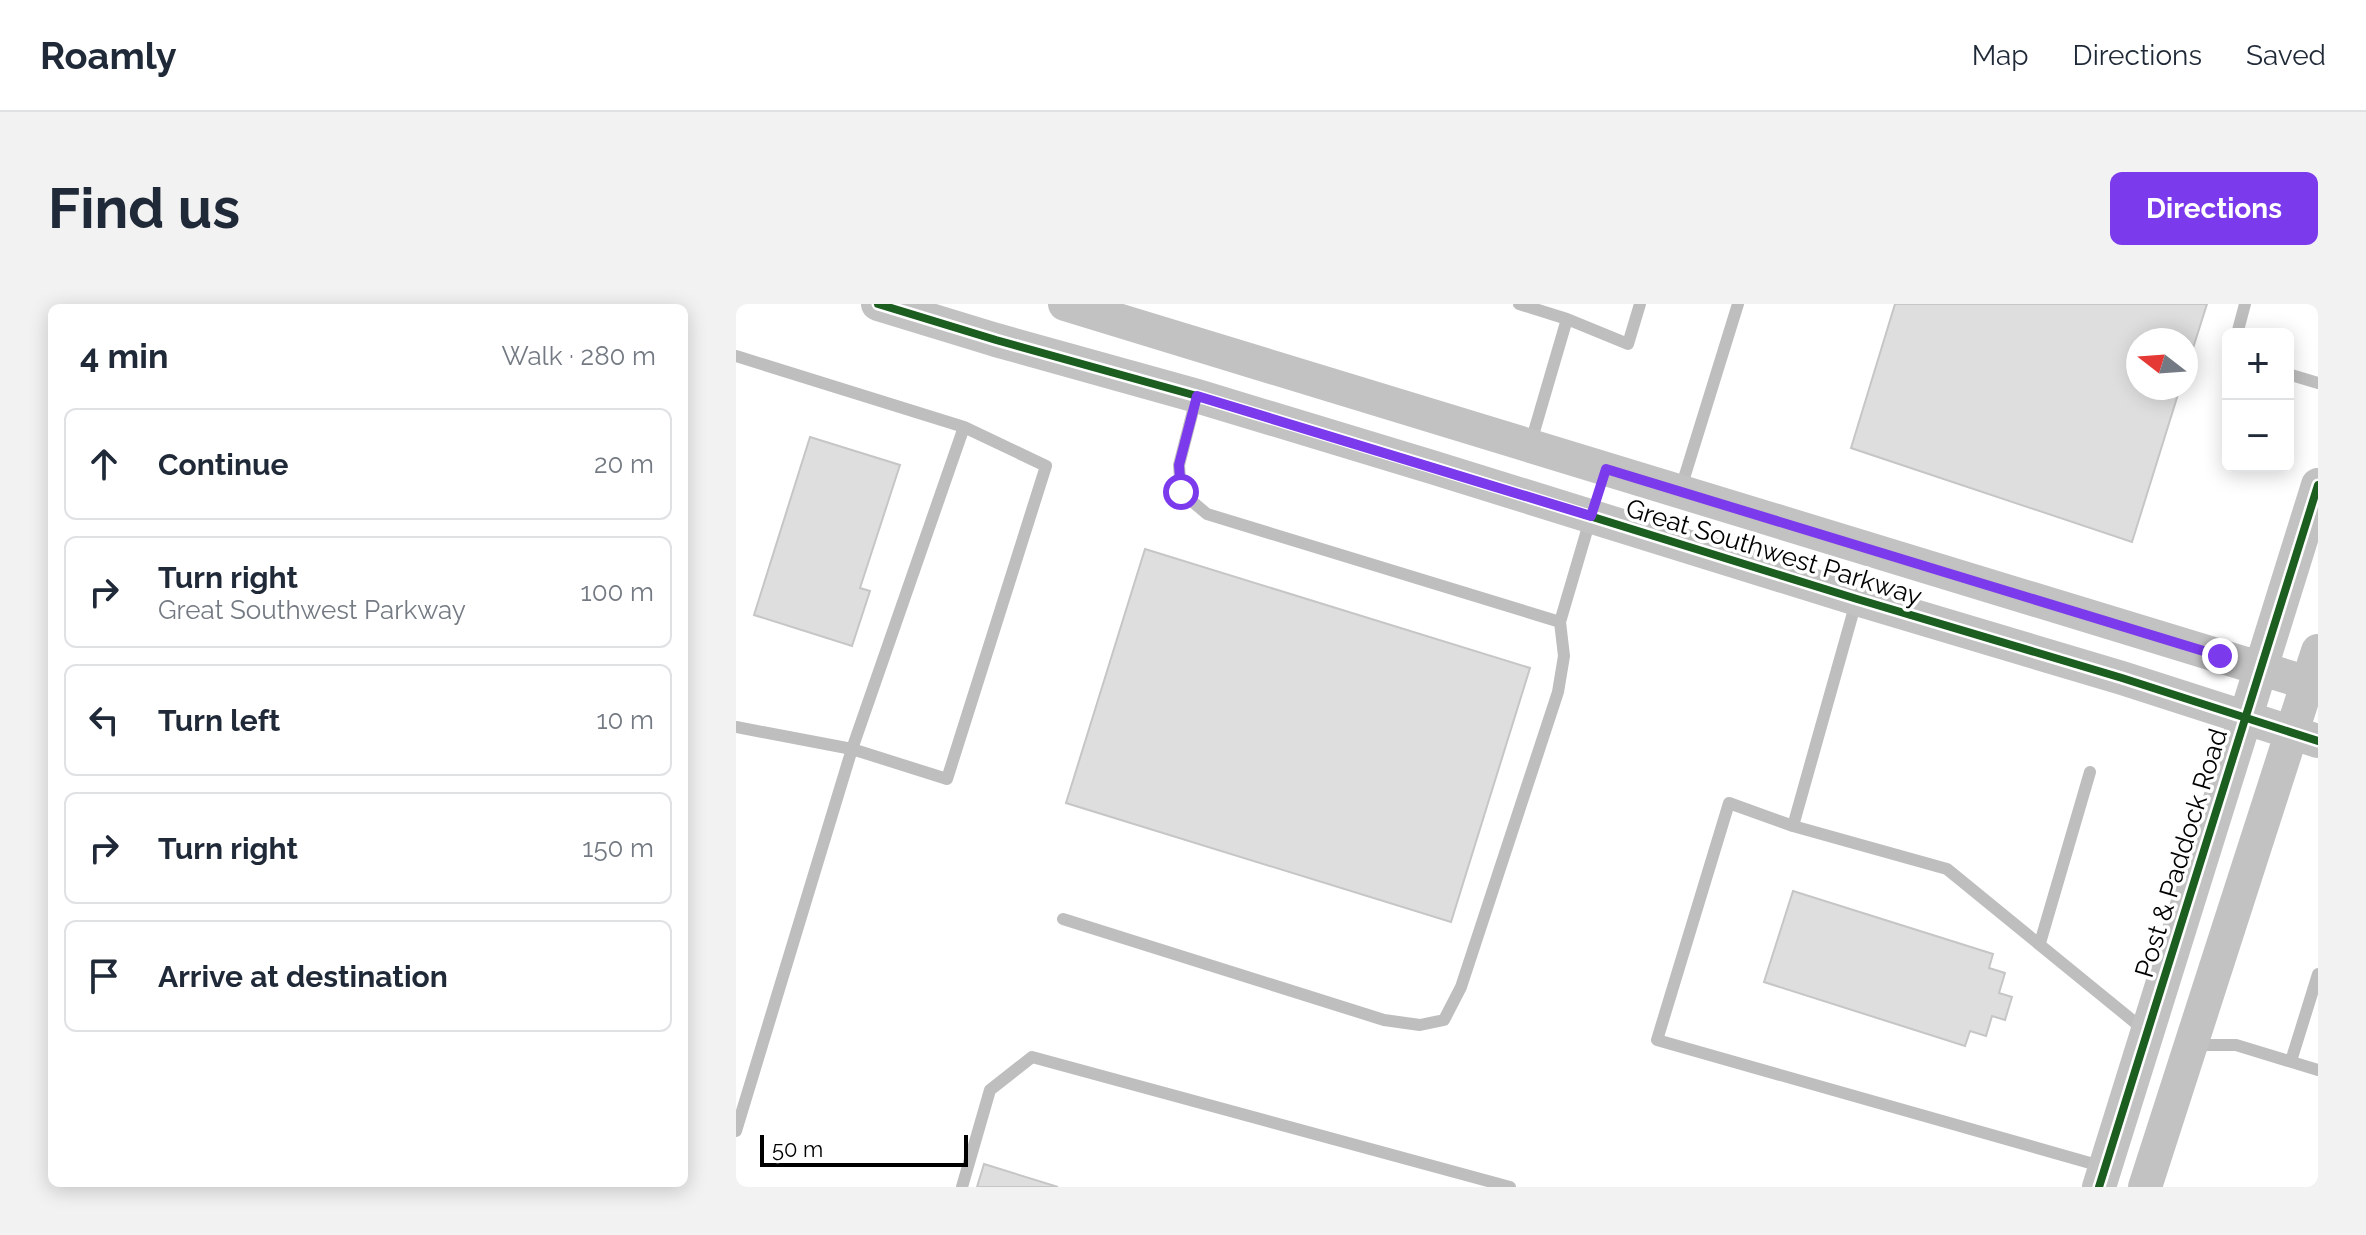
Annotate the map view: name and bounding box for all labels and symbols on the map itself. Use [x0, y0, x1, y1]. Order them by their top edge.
north arrow [2126, 328, 2198, 400]
route start [1163, 474, 1199, 510]
street label: Great Southwest Parkway [1622, 493, 1926, 611]
route end [2202, 638, 2238, 674]
street label: Post & Paddock Road [2129, 725, 2233, 981]
scale bar [760, 1131, 968, 1167]

